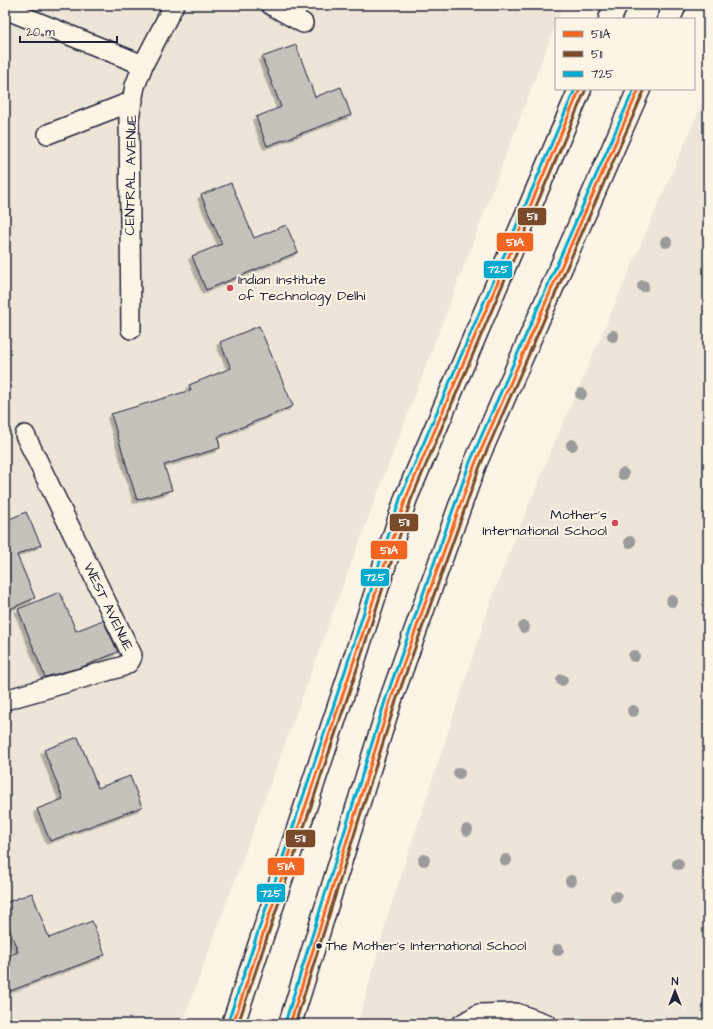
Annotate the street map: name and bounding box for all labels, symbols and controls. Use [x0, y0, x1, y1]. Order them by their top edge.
scale bar [20, 18, 117, 44]
legend [555, 18, 695, 90]
text: 20 m [26, 24, 55, 41]
text: 511A [591, 26, 611, 43]
text: 511 [591, 46, 603, 63]
text: 725 [591, 66, 614, 83]
street label: CENTRAL AVENUE [120, 114, 142, 236]
line badge: 511 [517, 207, 547, 226]
text: 511 [527, 209, 538, 224]
line badge: 511A [496, 232, 534, 252]
text: 511A [506, 235, 525, 250]
line badge: 725 [483, 260, 513, 279]
text: 725 [487, 262, 509, 277]
place label: Indian Institute of Technology Delhi [238, 270, 365, 306]
marker: Indian Institute of Technology Delhi [225, 283, 235, 293]
place label: Mother's International School [482, 505, 607, 541]
line badge: 511 [389, 513, 419, 532]
text: 511 [399, 515, 410, 530]
marker: Mother's International School [610, 518, 620, 528]
line badge: 511A [370, 540, 408, 560]
text: 511A [380, 543, 399, 558]
street label: WEST AVENUE [78, 560, 138, 655]
line badge: 725 [360, 568, 390, 587]
text: 725 [364, 570, 386, 585]
line badge: 511 [285, 829, 316, 848]
text: 511 [295, 831, 306, 846]
line badge: 511A [267, 857, 305, 876]
text: 511A [277, 859, 296, 874]
line badge: 725 [256, 883, 286, 903]
text: 725 [260, 886, 282, 901]
place label: The Mother's International School [326, 937, 526, 955]
marker: The Mother's International School [314, 941, 324, 951]
north arrow [655, 971, 695, 1011]
text: N [672, 974, 679, 989]

